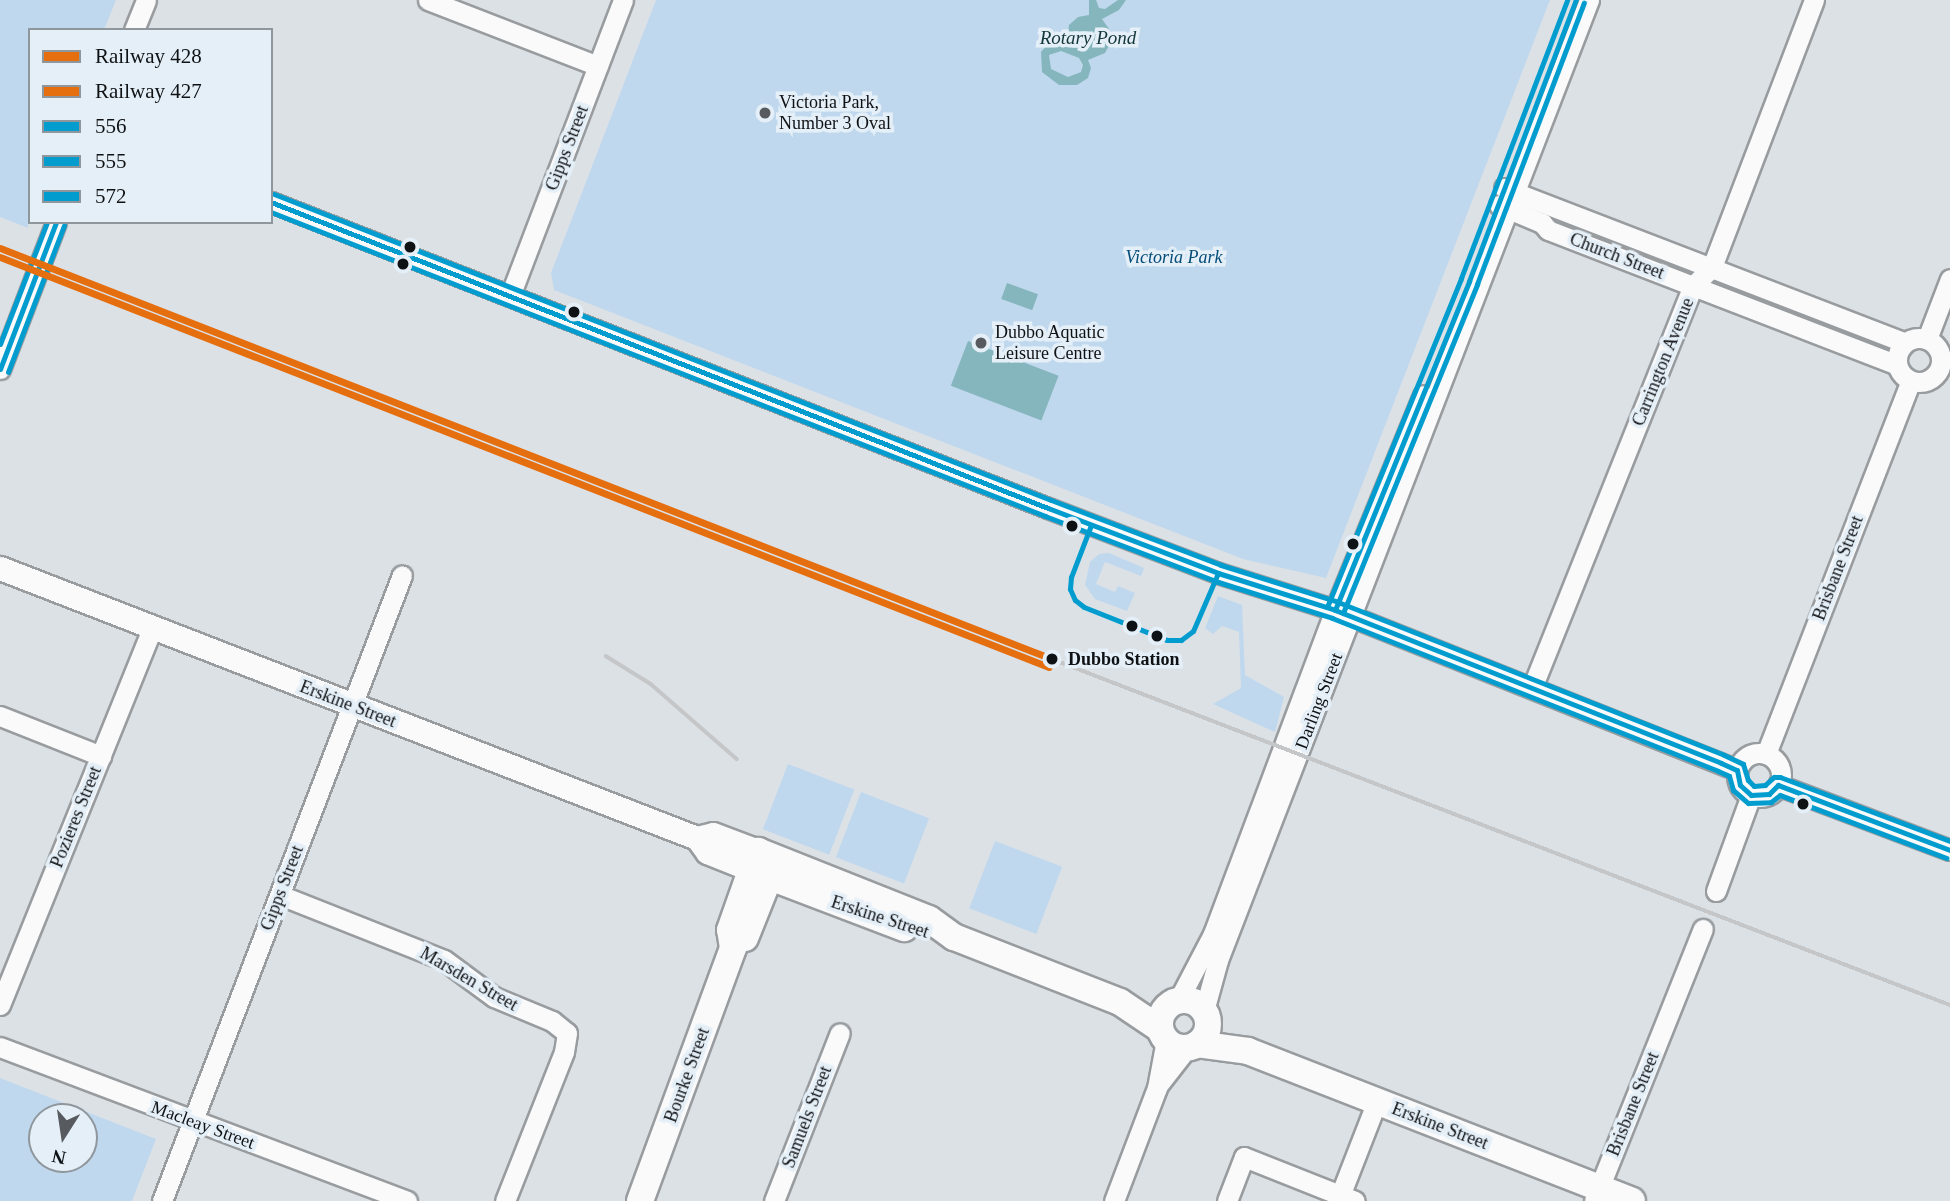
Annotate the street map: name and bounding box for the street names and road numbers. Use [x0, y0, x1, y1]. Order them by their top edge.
street label: Gipps Street [541, 102, 593, 194]
street label: Church Street [1567, 228, 1667, 284]
street label: Carrington Avenue [1627, 294, 1699, 430]
street label: Brisbane Street [1808, 513, 1868, 623]
street label: Darling Street [1291, 650, 1347, 752]
street label: Erskine Street [297, 676, 399, 732]
street label: Pozieres Street [46, 763, 106, 871]
street label: Gipps Street [256, 842, 308, 934]
street label: Erskine Street [828, 891, 932, 943]
street label: Marsden Street [416, 942, 522, 1016]
street label: Bourke Street [660, 1025, 714, 1125]
street label: Brisbane Street [1602, 1049, 1664, 1159]
street label: Samuels Street [778, 1063, 836, 1171]
street label: Macleay Street [148, 1096, 258, 1154]
street label: Erskine Street [1389, 1098, 1491, 1154]

